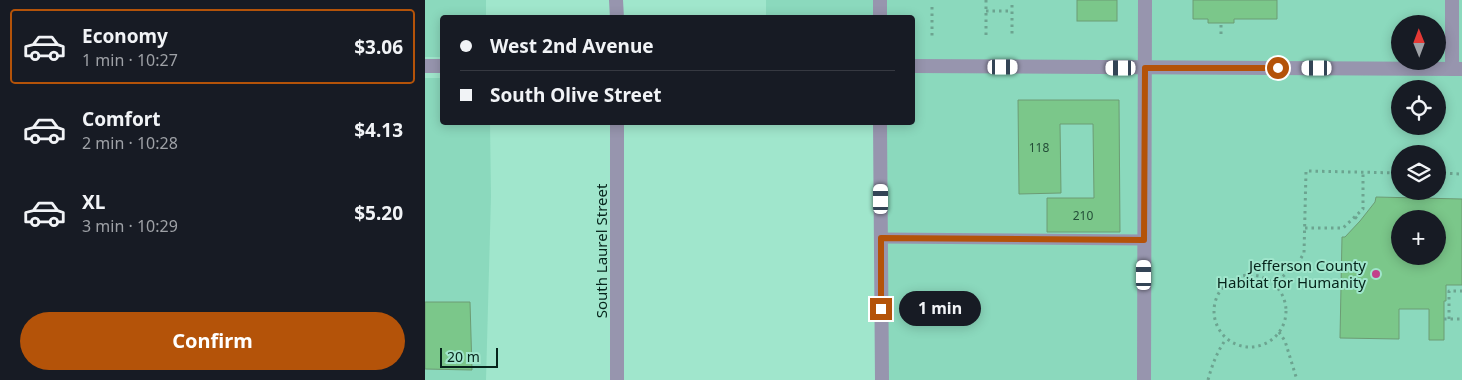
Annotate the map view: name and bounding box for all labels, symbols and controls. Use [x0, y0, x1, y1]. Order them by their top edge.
north arrow [1391, 15, 1446, 70]
map controls [1391, 15, 1446, 265]
text: Economy [82, 23, 168, 49]
icon: car [22, 24, 67, 69]
text: West 2nd Avenue [490, 33, 654, 59]
text: $3.06 [354, 34, 403, 60]
text: 1 min · 10:27 [82, 49, 178, 71]
route start [1267, 57, 1289, 79]
car [988, 60, 1018, 75]
car [1106, 61, 1136, 76]
car [1302, 61, 1332, 76]
button: locate [1391, 80, 1446, 135]
text: South Olive Street [490, 82, 662, 108]
text: Comfort [82, 106, 161, 132]
icon: car [22, 107, 67, 152]
text: $4.13 [354, 117, 403, 143]
text: 2 min · 10:28 [82, 132, 178, 154]
house number: 118 [1029, 139, 1049, 156]
button: layers [1391, 145, 1446, 200]
street label: South Laurel Street [591, 183, 611, 318]
car [873, 184, 888, 214]
text: XL [82, 189, 105, 215]
icon: car [22, 190, 67, 235]
text: $5.20 [354, 200, 403, 226]
house number: 210 [1073, 207, 1093, 224]
button: + [1391, 210, 1446, 265]
text: 3 min · 10:29 [82, 215, 178, 237]
place label: Jefferson County Habitat for Humanity [1217, 255, 1366, 292]
car [1136, 260, 1151, 290]
marker: Jefferson County Habitat for Humanity [1370, 268, 1382, 280]
callout: 1 min [899, 292, 981, 326]
text: 1 min [918, 297, 962, 319]
route end [870, 298, 892, 320]
button: Confirm [20, 312, 405, 370]
scale bar [440, 345, 497, 368]
text: 20 m [447, 347, 480, 366]

